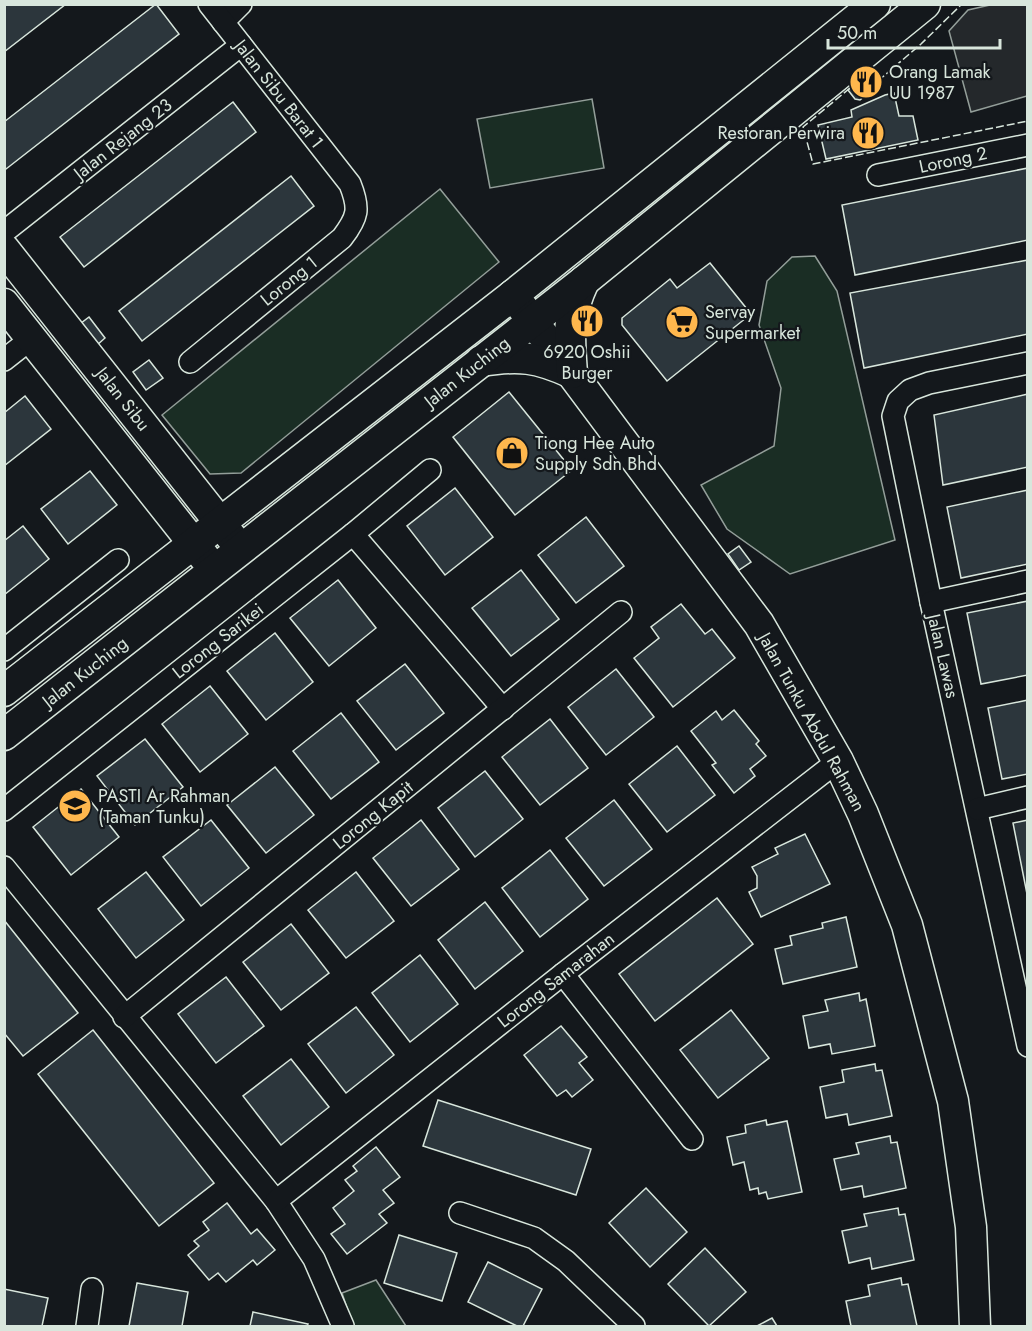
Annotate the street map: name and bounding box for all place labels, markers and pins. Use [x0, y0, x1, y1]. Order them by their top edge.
place label: Orang Lamak UU 1987 [889, 59, 991, 106]
restaurant icon: Orang Lamak UU 1987 [848, 64, 884, 100]
restaurant icon: Restoran Perwira [850, 115, 886, 151]
place label: Restoran Perwira [718, 120, 845, 146]
place label: Servay Supermarket [705, 299, 801, 346]
restaurant icon: 6920 Oshii Burger [569, 303, 605, 339]
supermarket icon: Servay Supermarket [664, 304, 700, 340]
place label: 6920 Oshii Burger [543, 339, 631, 386]
place label: Tiong Hee Auto Supply Sdn Bhd [535, 430, 657, 477]
shop icon: Tiong Hee Auto Supply Sdn Bhd [494, 435, 530, 471]
place label: PASTI Ar Rahman (Taman Tunku) [98, 783, 230, 830]
school or university icon: PASTI Ar Rahman (Taman Tunku) [57, 788, 93, 824]

